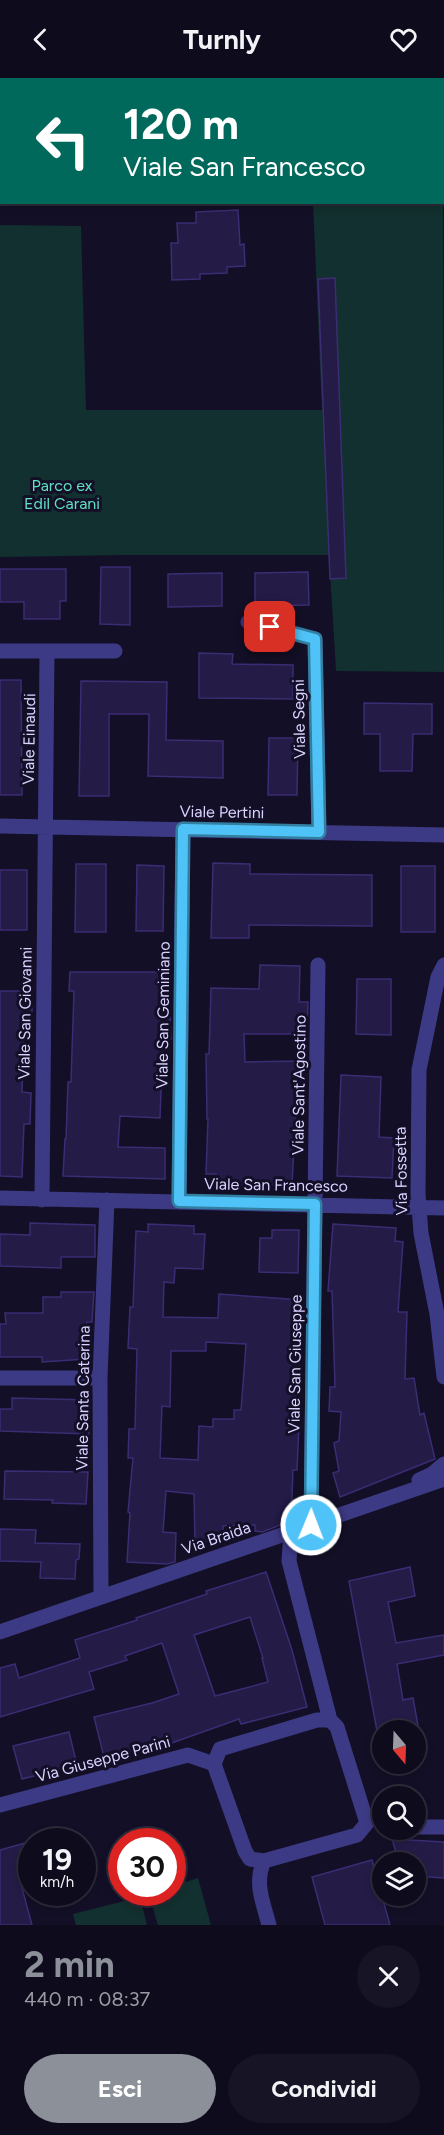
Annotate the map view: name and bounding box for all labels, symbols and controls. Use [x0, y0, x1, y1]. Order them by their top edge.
icon: back [24, 23, 57, 56]
text: Turnly [183, 23, 261, 56]
icon: heart [387, 23, 420, 56]
text: 120 m [123, 99, 239, 150]
icon: left [24, 102, 102, 180]
text: Viale San Francesco [123, 150, 366, 183]
park label: Parco ex Edil Carani [24, 476, 100, 513]
pin [244, 601, 295, 652]
icon: arrive [253, 610, 286, 643]
street label: Viale Segni [289, 679, 309, 759]
street label: Viale Einaudi [19, 693, 39, 785]
street label: Viale Pertini [179, 802, 265, 822]
street label: Viale San Geminiano [152, 941, 174, 1089]
street label: Viale San Giovanni [14, 946, 36, 1080]
street label: Viale Sant'Agostino [288, 1015, 310, 1155]
street label: Via Fossetta [391, 1127, 411, 1215]
street label: Viale San Francesco [204, 1174, 348, 1196]
street label: Viale San Giuseppe [284, 1294, 306, 1433]
street label: Viale Santa Caterina [72, 1325, 94, 1471]
position arrow [279, 1493, 343, 1557]
street label: Via Braida [179, 1517, 253, 1559]
north arrow [372, 1720, 426, 1774]
map controls [372, 1720, 426, 1906]
street label: Via Giuseppe Parini [34, 1732, 172, 1786]
button: search [372, 1786, 426, 1840]
speed limit sign: 30 [108, 1828, 186, 1906]
text: 19 [42, 1841, 72, 1878]
button: layers [372, 1852, 426, 1906]
text: km/h [40, 1873, 74, 1891]
text: 2 min [24, 1943, 115, 1986]
button: close [357, 1945, 420, 2008]
text: 440 m · 08:37 [24, 1987, 150, 2011]
button: Esci [24, 2054, 216, 2123]
button: Condividi [228, 2054, 420, 2123]

